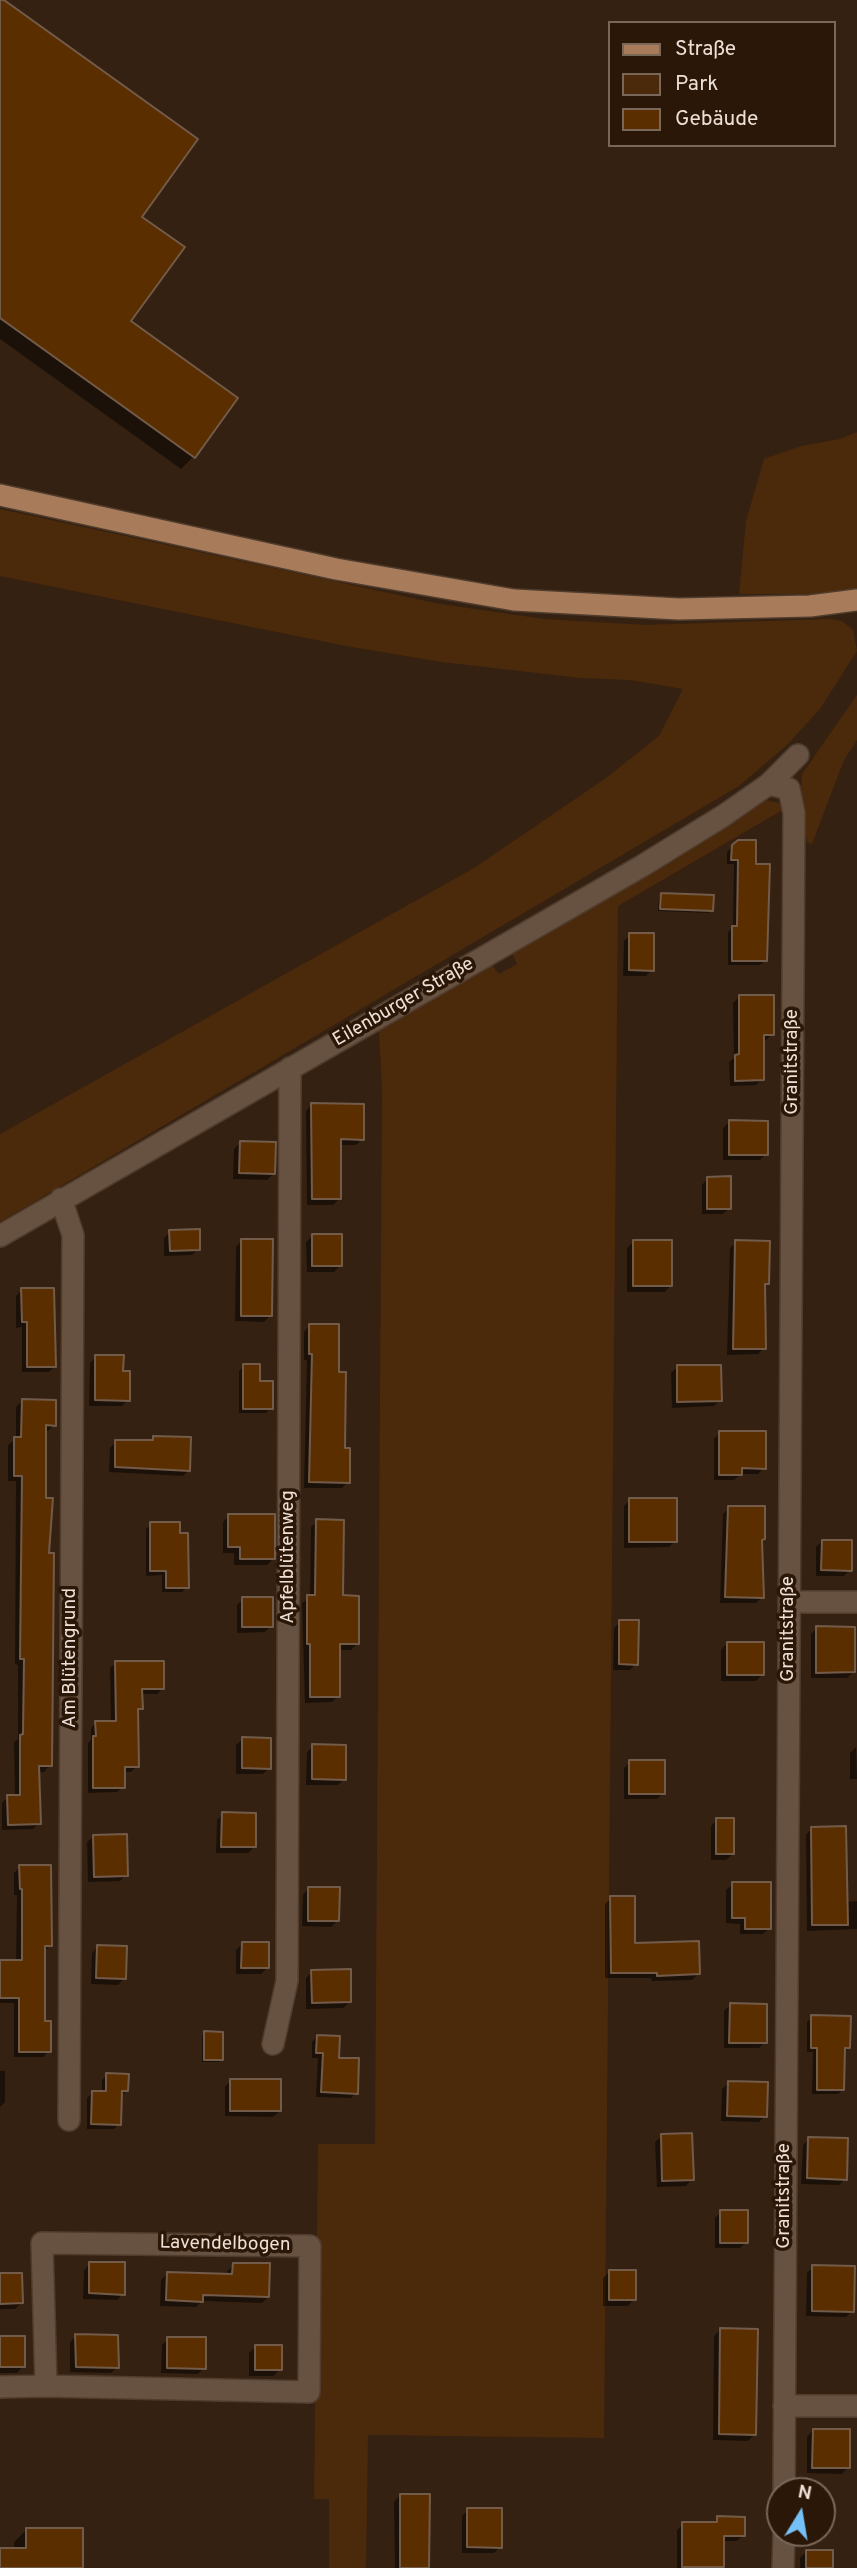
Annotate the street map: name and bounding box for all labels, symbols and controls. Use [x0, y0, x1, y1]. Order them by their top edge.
legend [608, 21, 836, 147]
text: Straße [675, 36, 736, 63]
text: Park [675, 71, 718, 98]
text: Gebäude [675, 106, 758, 133]
street label: Eilenburger Straße [329, 953, 479, 1053]
street label: Granitstraße [782, 1009, 804, 1115]
street label: Apfelblütenweg [278, 1490, 300, 1624]
street label: Granitstraße [778, 1576, 800, 1682]
street label: Am Blütengrund [60, 1588, 82, 1728]
street label: Granitstraße [774, 2143, 796, 2249]
street label: Lavendelbogen [159, 2232, 291, 2258]
north arrow [766, 2477, 836, 2547]
text: N [796, 2480, 814, 2506]

